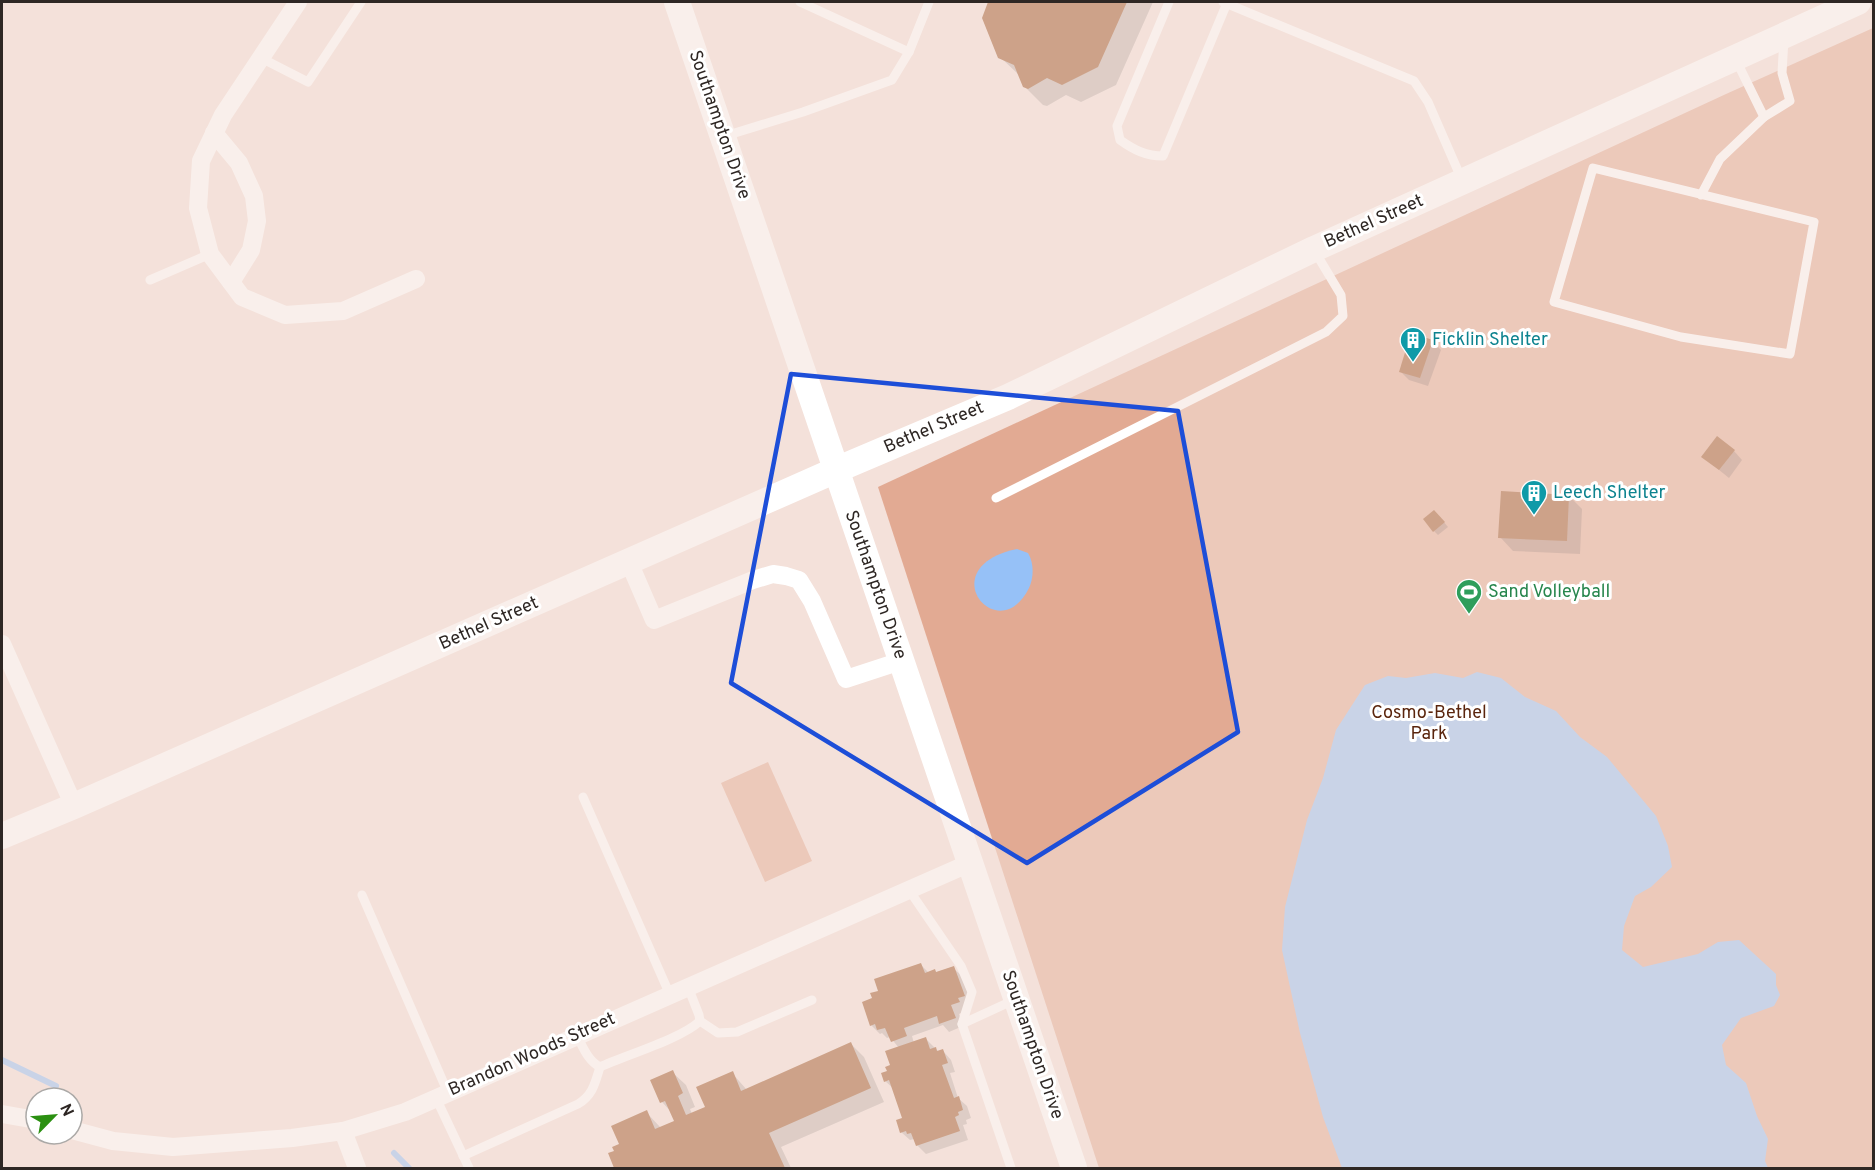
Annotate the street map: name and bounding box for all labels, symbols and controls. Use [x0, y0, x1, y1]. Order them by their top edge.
street label: Southampton Drive [683, 47, 755, 203]
street label: Bethel Street [1321, 190, 1427, 254]
building icon: Ficklin Shelter [1398, 325, 1428, 363]
place label: Ficklin Shelter [1432, 329, 1548, 352]
street label: Bethel Street [880, 397, 988, 459]
building icon: Leech Shelter [1519, 478, 1549, 516]
place label: Leech Shelter [1553, 482, 1666, 505]
street label: Southampton Drive [839, 507, 911, 663]
sports icon: Sand Volleyball [1454, 577, 1484, 615]
place label: Sand Volleyball [1488, 581, 1610, 604]
street label: Bethel Street [436, 592, 542, 656]
park label: Cosmo-Bethel Park [1371, 702, 1487, 746]
street label: Southampton Drive [996, 967, 1068, 1123]
street label: Brandon Woods Street [445, 1008, 619, 1102]
north arrow [24, 1086, 84, 1146]
text: N [54, 1101, 77, 1120]

